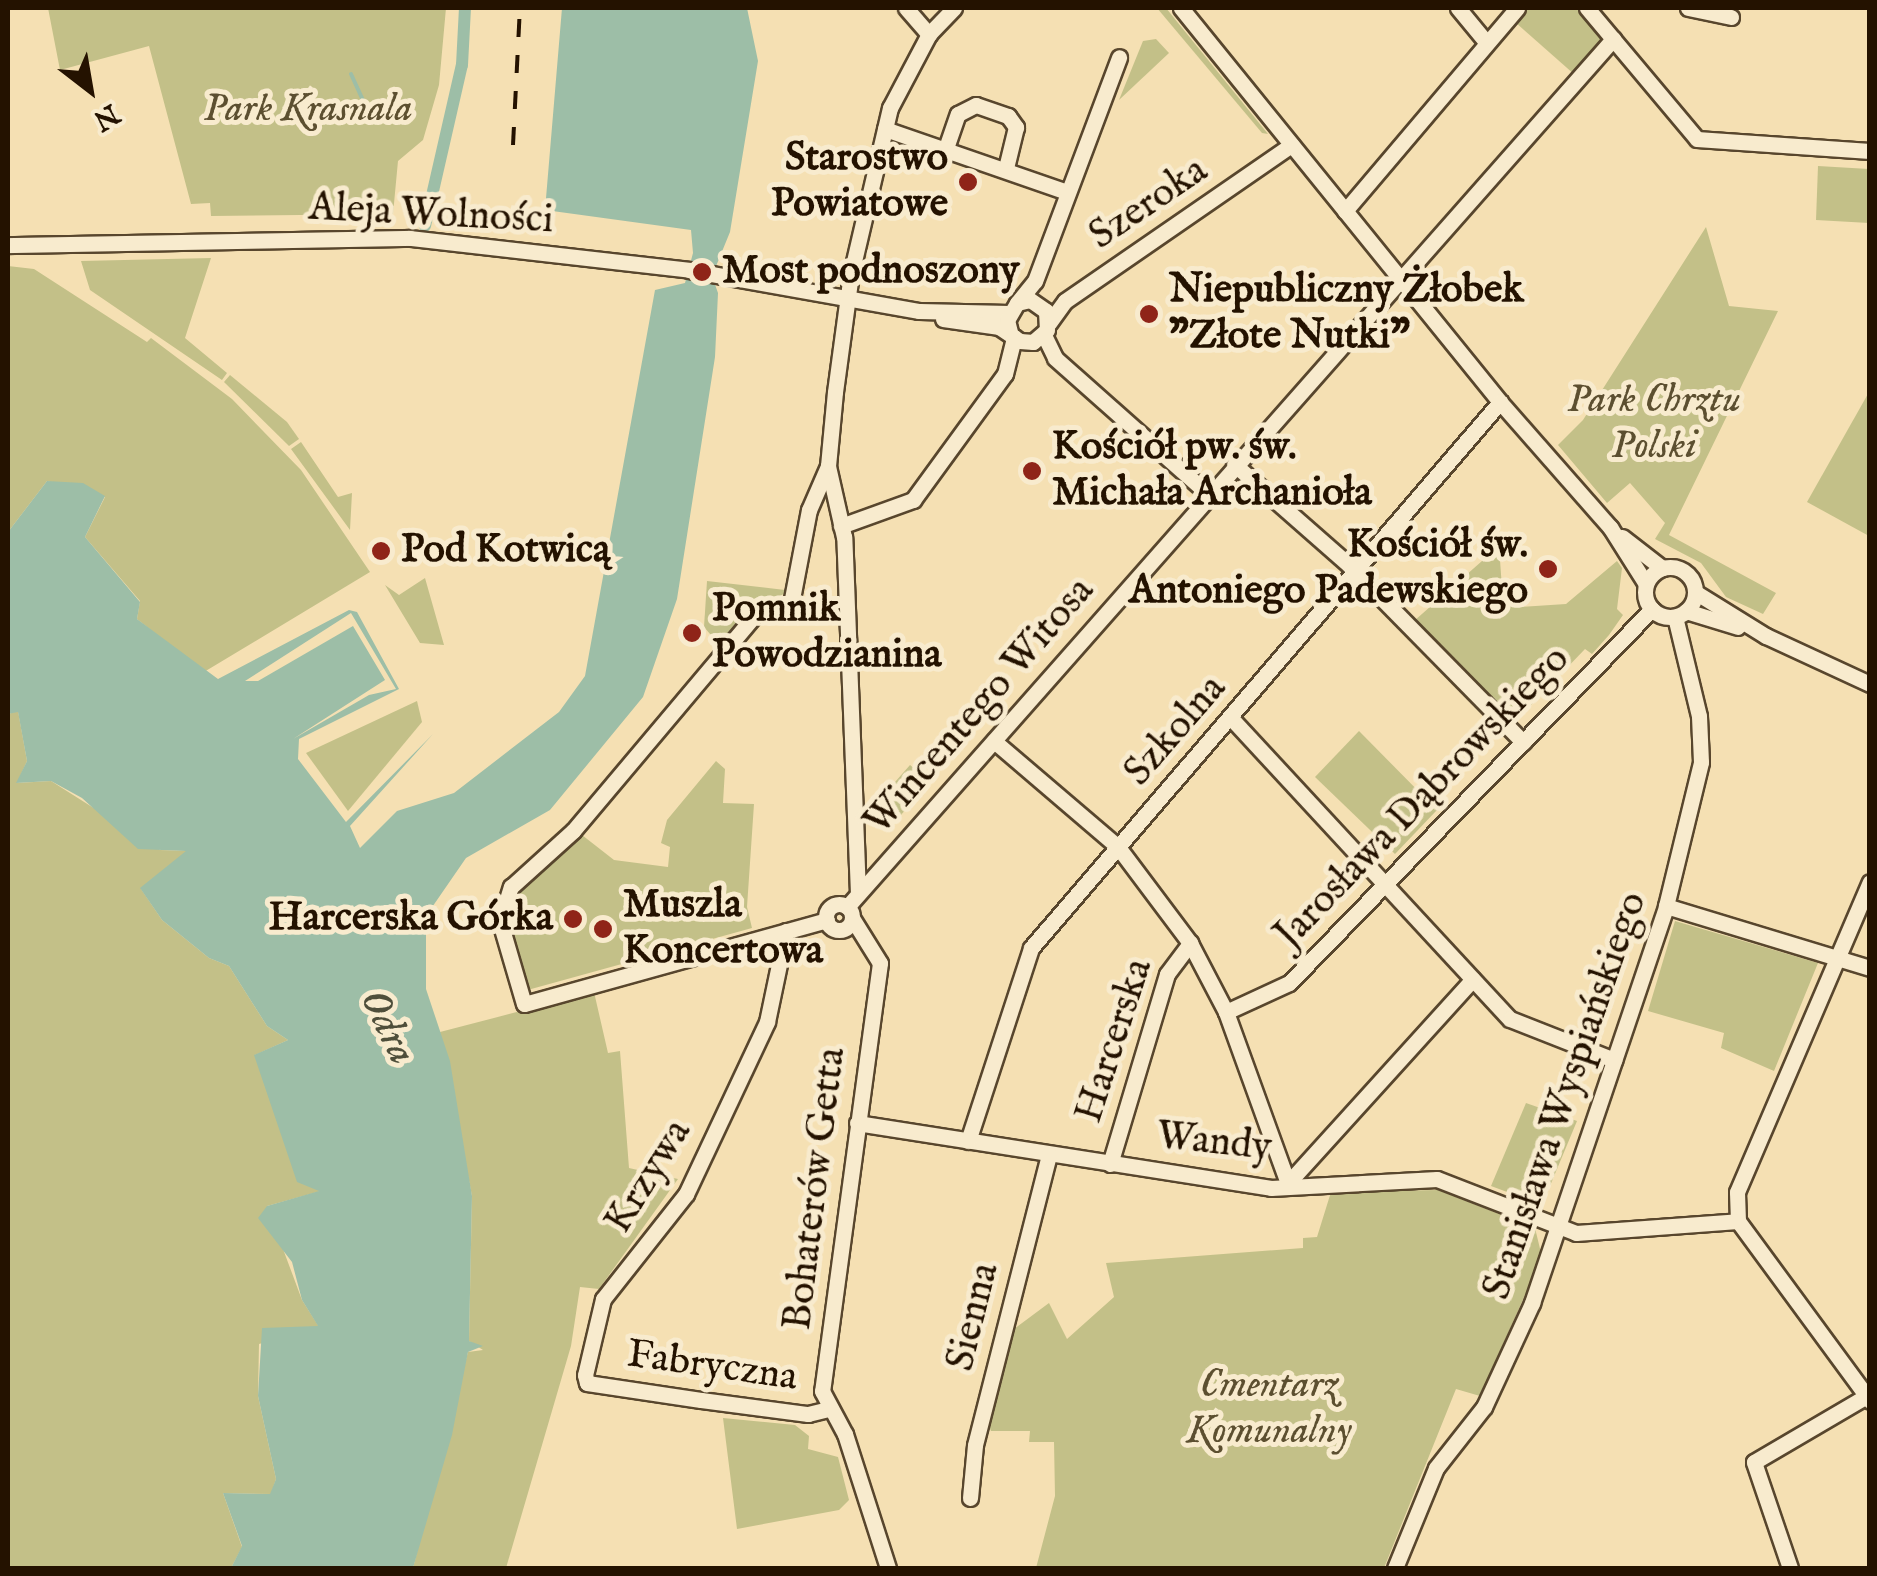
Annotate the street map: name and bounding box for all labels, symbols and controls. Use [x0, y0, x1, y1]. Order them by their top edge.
north arrow [40, 40, 140, 140]
park label: Park Krasnala [203, 86, 413, 134]
text: N [86, 95, 125, 137]
place label: Starostwo Powiatowe [771, 135, 948, 229]
street label: Szeroka [1081, 147, 1217, 261]
marker: Starostwo Powiatowe [957, 171, 979, 193]
street label: Aleja Wolności [307, 185, 555, 245]
place label: Most podnoszony [722, 248, 1019, 296]
marker: Most podnoszony [691, 261, 713, 283]
place label: Niepubliczny Żłobek "Złote Nutki" [1169, 267, 1524, 361]
marker: Niepubliczny Żłobek "Złote Nutki" [1138, 303, 1160, 325]
park label: Park Chrztu Polski [1567, 377, 1741, 471]
place label: Kościół pw. św. Michała Archanioła [1052, 424, 1372, 518]
marker: Kościół pw. św. Michała Archanioła [1021, 460, 1043, 482]
place label: Kościół św. Antoniego Padewskiego [1129, 522, 1528, 616]
place label: Pod Kotwicą [401, 527, 610, 575]
marker: Pod Kotwicą [370, 540, 392, 562]
marker: Kościół św. Antoniego Padewskiego [1537, 558, 1559, 580]
street label: Wincentego Witosa [855, 568, 1105, 846]
place label: Pomnik Powodzianina [712, 586, 941, 680]
marker: Pomnik Powodzianina [681, 622, 703, 644]
street label: Jarosława Dąbrowskiego [1266, 636, 1580, 960]
street label: Szkolna [1115, 666, 1237, 796]
place label: Muszla Koncertowa [623, 882, 823, 976]
street label: Stanisława Wyspiańskiego [1474, 886, 1658, 1306]
place label: Harcerska Górka [269, 895, 553, 943]
marker: Harcerska Górka [562, 908, 584, 930]
marker: Muszla Koncertowa [592, 918, 614, 940]
street label: Harcerska [1066, 953, 1164, 1129]
water label: Odra [347, 981, 427, 1073]
street label: Bohaterów Getta [775, 1045, 857, 1333]
street label: Krzywa [595, 1111, 703, 1243]
street label: Wandy [1154, 1113, 1274, 1173]
street label: Sienna [937, 1258, 1011, 1376]
street label: Fabryczna [624, 1331, 800, 1403]
park label: Cmentarz Komunalny [1186, 1362, 1352, 1456]

